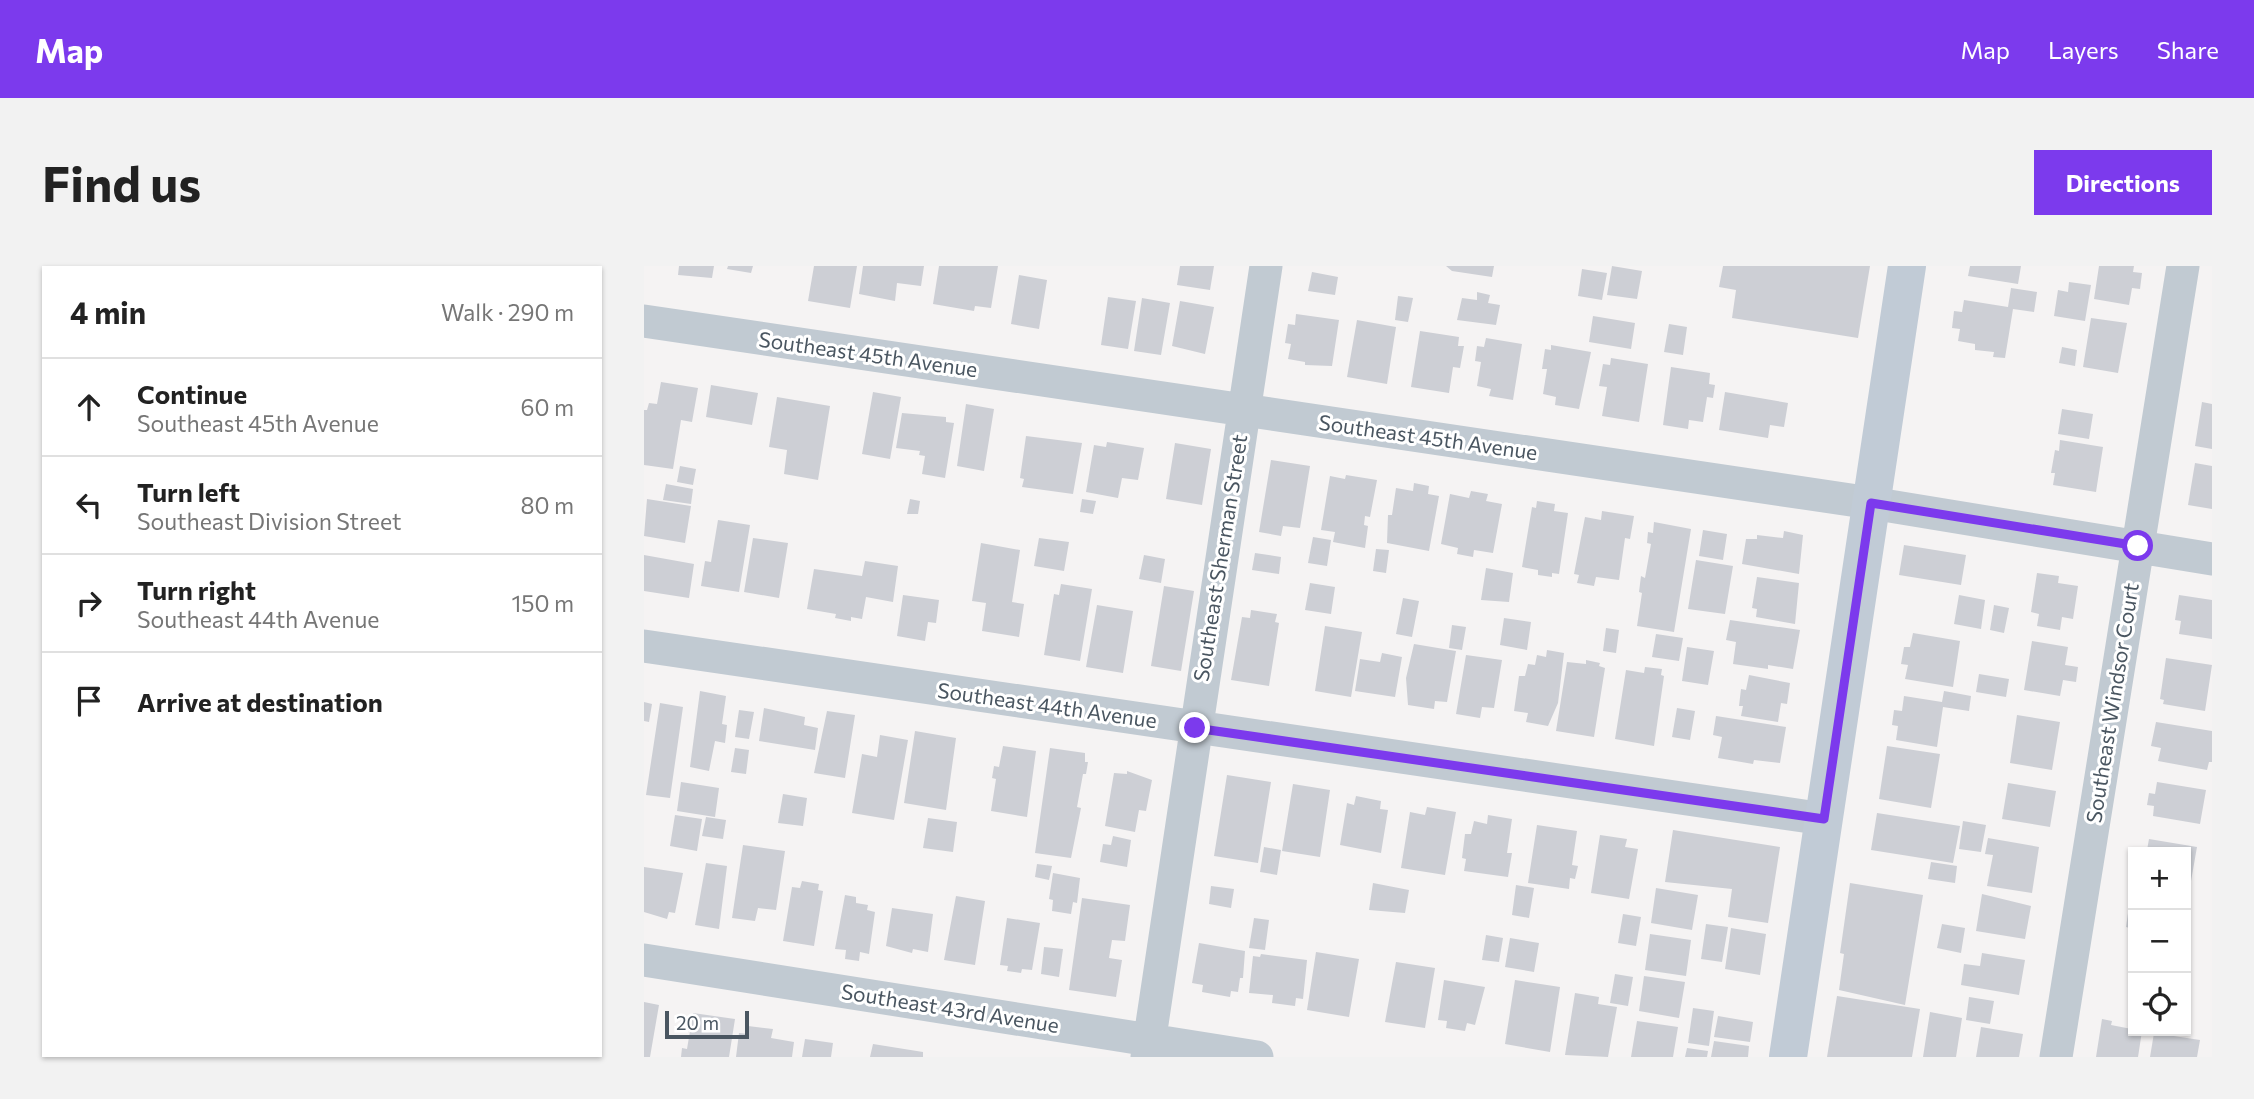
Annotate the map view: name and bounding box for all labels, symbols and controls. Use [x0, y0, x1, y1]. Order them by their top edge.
text: Map [35, 29, 103, 70]
text: Map [1961, 35, 2010, 64]
text: Layers [2048, 35, 2119, 64]
text: Share [2157, 35, 2219, 64]
button: Directions [2034, 150, 2212, 215]
text: Find us [42, 152, 201, 212]
text: 4 min [70, 293, 146, 330]
text: Walk · 290 m [441, 298, 574, 326]
street label: Southeast 45th Avenue [757, 326, 979, 381]
text: Continue [137, 378, 247, 409]
icon: ahead [70, 388, 108, 426]
text: 60 m [521, 393, 574, 421]
text: Southeast 45th Avenue [137, 409, 379, 437]
street label: Southeast 45th Avenue [1317, 409, 1539, 464]
street label: Southeast Sherman Street [1188, 432, 1251, 683]
text: Turn left [137, 476, 240, 507]
icon: left [70, 486, 108, 524]
text: 80 m [521, 491, 574, 519]
text: Southeast Division Street [137, 507, 401, 535]
route start [2122, 530, 2153, 561]
text: Turn right [137, 574, 256, 605]
street label: Southeast Windsor Court [2080, 581, 2143, 825]
icon: right [70, 584, 108, 622]
text: 150 m [511, 589, 574, 617]
text: Southeast 44th Avenue [137, 605, 379, 633]
street label: Southeast 44th Avenue [936, 677, 1159, 732]
icon: arrive [70, 682, 108, 720]
text: Arrive at destination [137, 686, 383, 717]
route end [1179, 712, 1210, 743]
map controls [2128, 847, 2191, 1036]
button: + [2128, 847, 2191, 910]
button: − [2128, 910, 2191, 973]
button: locate [2128, 973, 2191, 1036]
street label: Southeast 43rd Avenue [840, 978, 1061, 1037]
scale bar [665, 1008, 749, 1040]
text: 20 m [676, 1011, 719, 1034]

